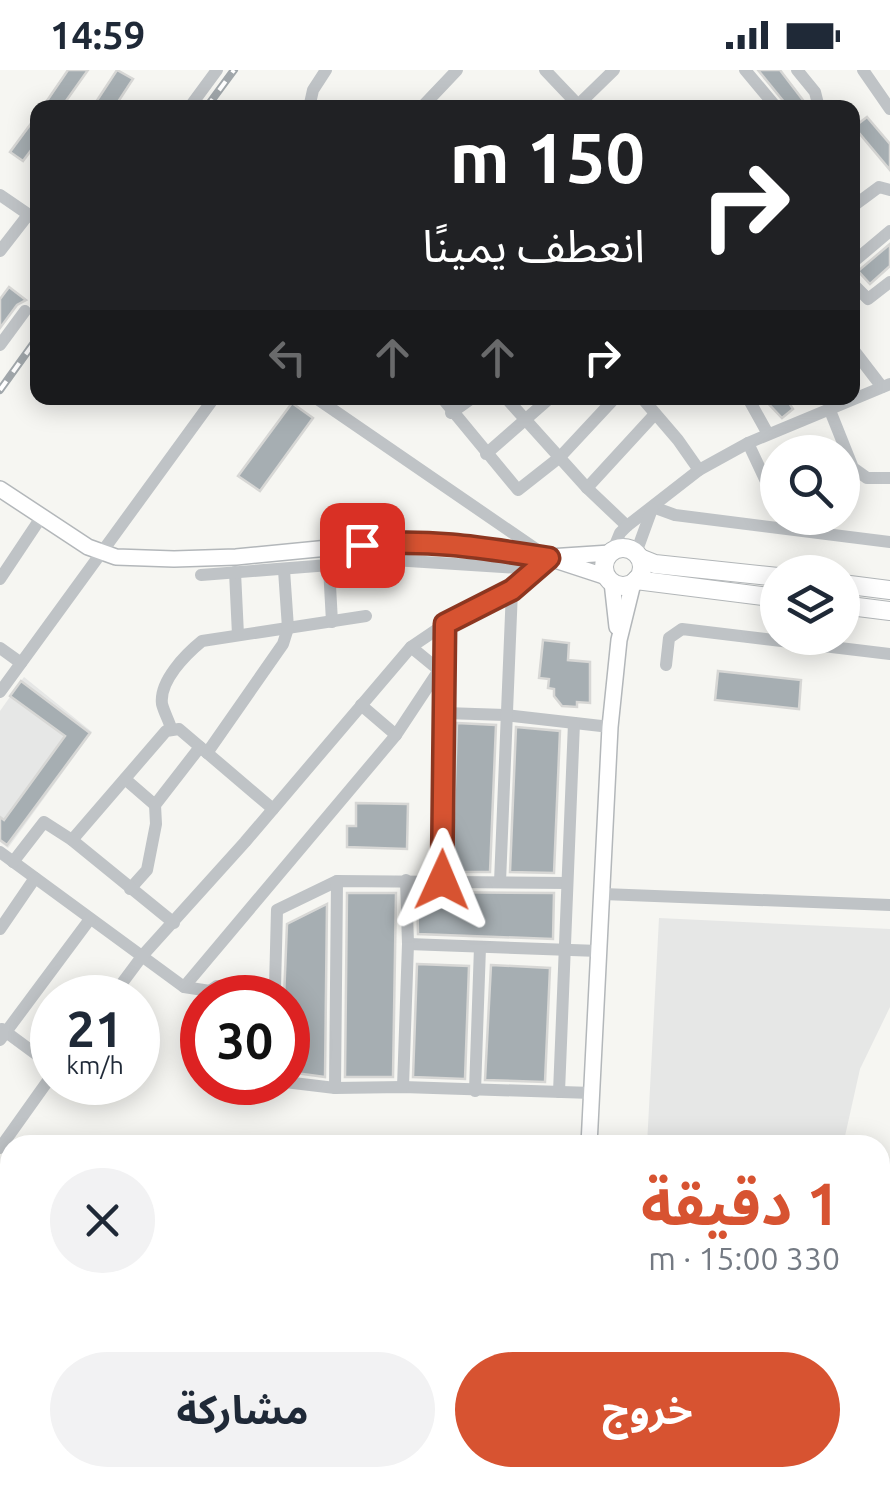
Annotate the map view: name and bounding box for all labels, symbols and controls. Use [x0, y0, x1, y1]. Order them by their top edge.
text: 14:59 [50, 14, 145, 56]
text: 150 m [450, 118, 645, 196]
icon: right [680, 140, 810, 270]
text: انعطف يمينًا [422, 220, 645, 271]
icon: left [260, 330, 315, 385]
icon: ahead [365, 330, 420, 385]
icon: ahead [470, 330, 525, 385]
icon: right [575, 330, 630, 385]
map controls [760, 435, 860, 655]
button: search [760, 435, 860, 535]
pin [320, 503, 405, 588]
icon: arrive [335, 518, 390, 573]
button: layers [760, 555, 860, 655]
position arrow [390, 828, 494, 932]
speed limit sign: 30 [180, 975, 310, 1105]
text: 21 [67, 1000, 123, 1056]
text: km/h [66, 1051, 124, 1079]
button: close [50, 1168, 155, 1273]
text: 1 دقيقة [641, 1169, 840, 1236]
text: 330 m · 15:00 [648, 1240, 840, 1276]
button: مشاركة [50, 1352, 435, 1467]
button: خروج [455, 1352, 840, 1467]

